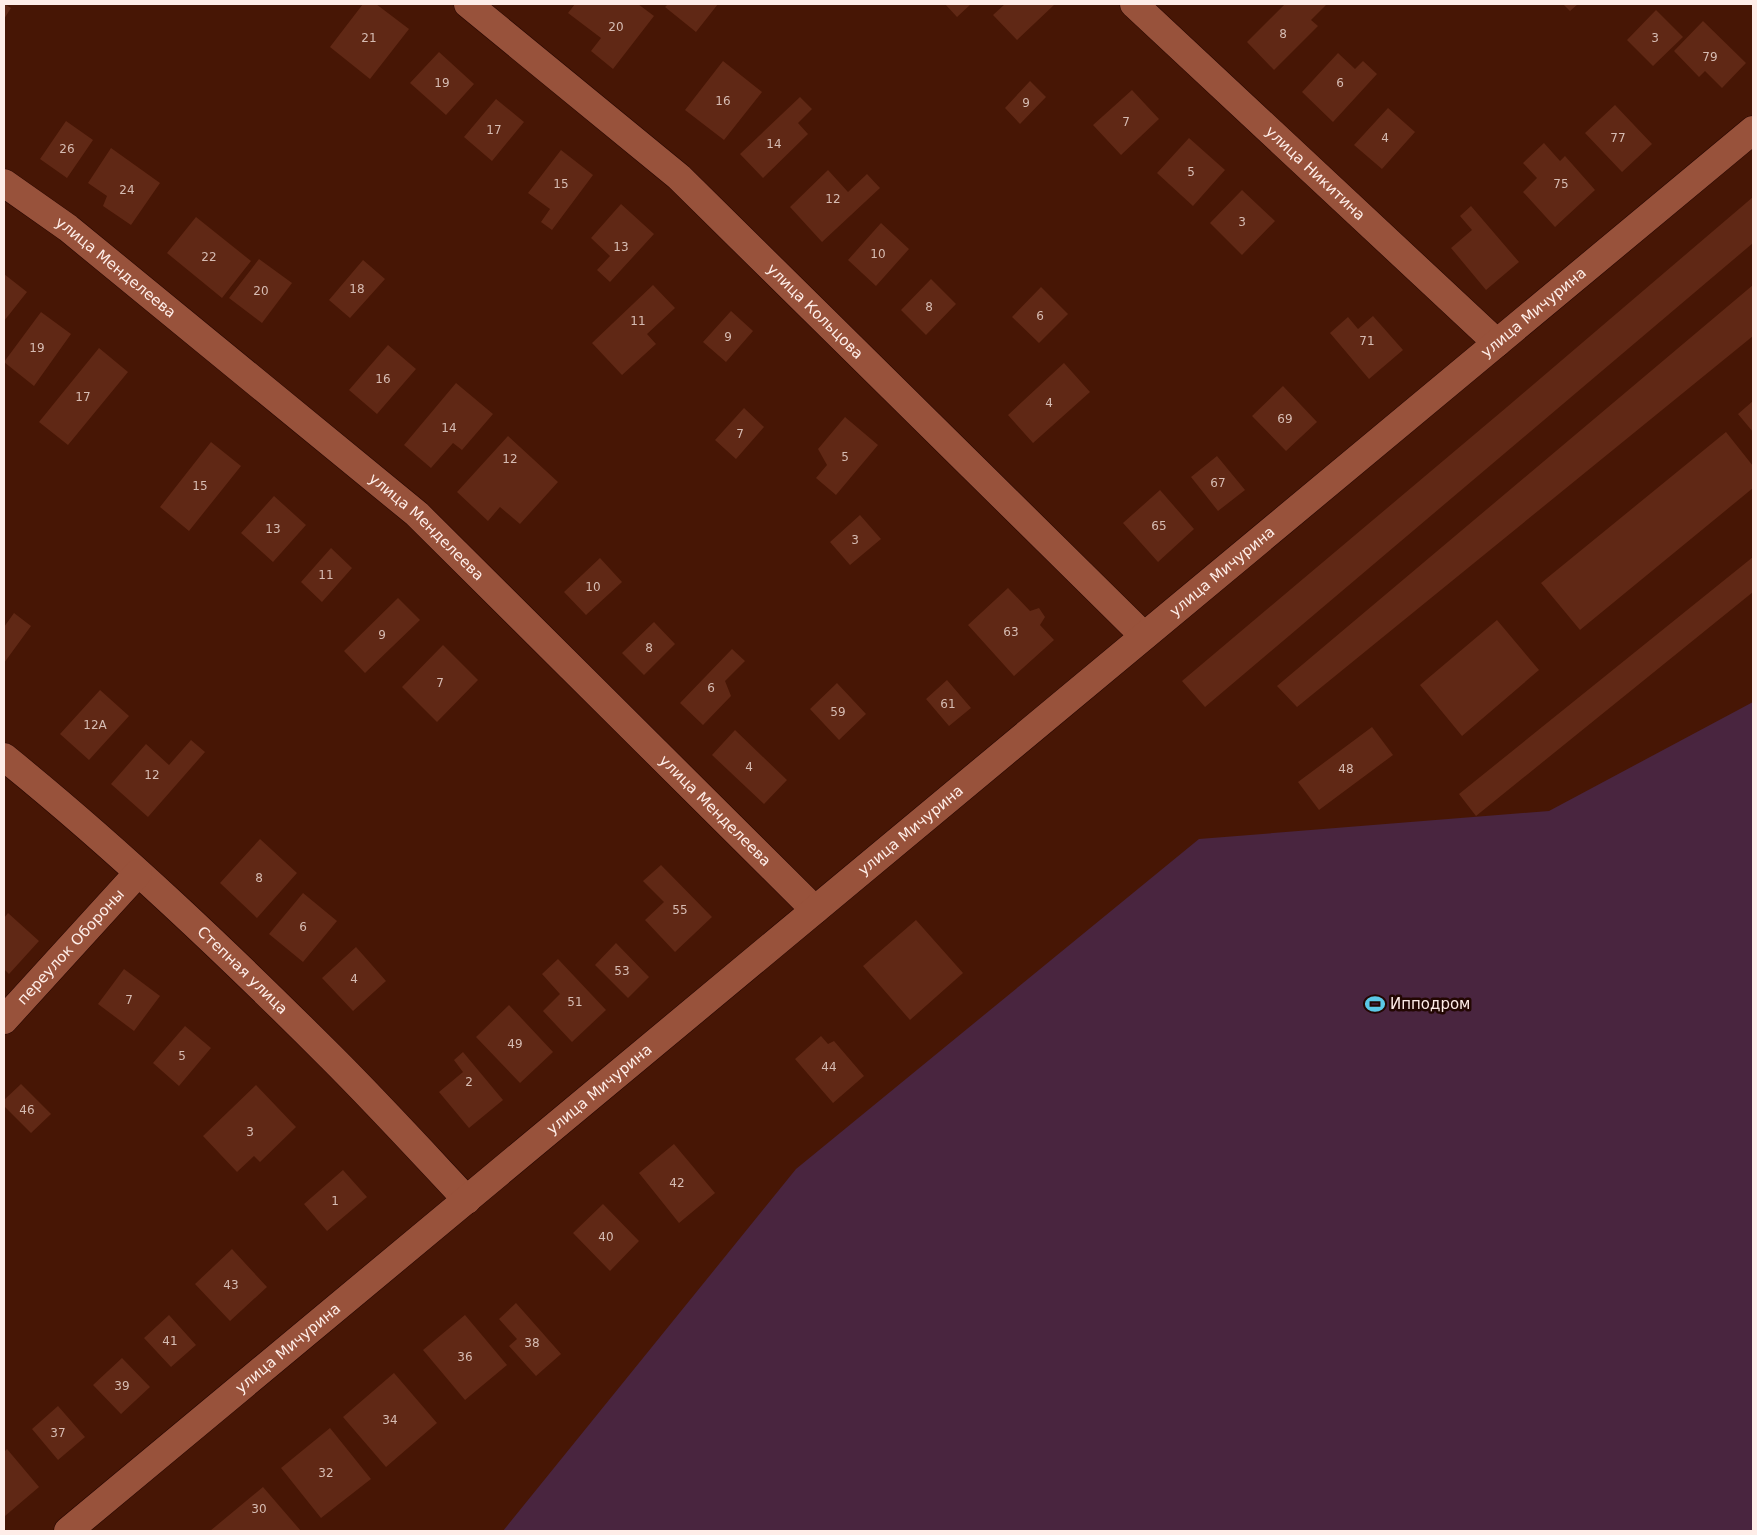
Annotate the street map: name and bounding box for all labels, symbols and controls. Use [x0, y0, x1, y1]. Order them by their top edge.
house number: 20 [608, 20, 624, 34]
house number: 8 [1279, 27, 1287, 41]
house number: 21 [361, 31, 377, 45]
house number: 3 [1651, 31, 1659, 45]
house number: 79 [1702, 50, 1718, 64]
house number: 19 [434, 76, 450, 90]
house number: 6 [1336, 76, 1344, 90]
house number: 16 [715, 94, 731, 108]
house number: 9 [1022, 96, 1030, 110]
house number: 7 [1122, 115, 1130, 129]
street label: улица Никитина [1262, 122, 1369, 224]
house number: 17 [486, 123, 502, 137]
house number: 4 [1381, 131, 1389, 145]
house number: 77 [1610, 131, 1626, 145]
house number: 14 [766, 137, 782, 151]
house number: 26 [59, 142, 75, 156]
house number: 5 [1187, 165, 1195, 179]
house number: 15 [553, 177, 569, 191]
house number: 75 [1553, 177, 1569, 191]
house number: 24 [119, 183, 135, 197]
house number: 12 [825, 192, 841, 206]
street label: улица Менделеева [52, 213, 180, 322]
house number: 3 [1238, 215, 1246, 229]
house number: 13 [613, 240, 629, 254]
house number: 10 [870, 247, 886, 261]
house number: 22 [201, 250, 217, 264]
street label: улица Кольцова [763, 260, 867, 363]
street label: улица Мичурина [1477, 264, 1590, 361]
house number: 18 [349, 282, 365, 296]
house number: 20 [253, 284, 269, 298]
house number: 8 [925, 300, 933, 314]
house number: 6 [1036, 309, 1044, 323]
house number: 11 [630, 314, 646, 328]
house number: 9 [724, 330, 732, 344]
house number: 71 [1359, 334, 1375, 348]
house number: 19 [29, 341, 45, 355]
house number: 16 [375, 372, 391, 386]
house number: 17 [75, 390, 91, 404]
house number: 4 [1045, 396, 1053, 410]
house number: 69 [1277, 412, 1293, 426]
house number: 14 [441, 421, 457, 435]
house number: 7 [736, 427, 744, 441]
house number: 5 [841, 450, 849, 464]
house number: 12 [502, 452, 518, 466]
street label: улица Менделеева [365, 469, 488, 584]
house number: 67 [1210, 476, 1226, 490]
house number: 15 [192, 479, 208, 493]
house number: 65 [1151, 519, 1167, 533]
house number: 13 [265, 522, 281, 536]
street label: улица Мичурина [1166, 523, 1278, 620]
house number: 3 [851, 533, 859, 547]
house number: 11 [318, 568, 334, 582]
house number: 10 [585, 580, 601, 594]
house number: 63 [1003, 625, 1019, 639]
house number: 9 [378, 628, 386, 642]
house number: 8 [645, 641, 653, 655]
house number: 7 [436, 676, 444, 690]
house number: 6 [707, 681, 715, 695]
house number: 61 [940, 697, 956, 711]
house number: 59 [830, 705, 846, 719]
house number: 12А [83, 718, 108, 732]
street label: улица Менделеева [656, 751, 775, 870]
house number: 4 [745, 760, 753, 774]
house number: 48 [1338, 762, 1354, 776]
house number: 12 [144, 768, 160, 782]
street label: улица Мичурина [855, 781, 967, 879]
house number: 8 [255, 871, 263, 885]
street label: переулок Обороны [14, 885, 128, 1008]
house number: 55 [672, 903, 688, 917]
house number: 6 [299, 920, 307, 934]
street label: Степная улица [193, 923, 291, 1018]
house number: 53 [614, 964, 630, 978]
house number: 4 [350, 972, 358, 986]
house number: 7 [125, 993, 133, 1007]
sports icon: Ипподром [1364, 993, 1386, 1015]
house number: 51 [567, 995, 583, 1009]
place label: Ипподром [1390, 995, 1470, 1013]
house number: 49 [507, 1037, 523, 1051]
street label: улица Мичурина [543, 1040, 656, 1138]
house number: 5 [178, 1049, 186, 1063]
house number: 44 [821, 1060, 837, 1074]
house number: 2 [465, 1075, 473, 1089]
house number: 46 [19, 1103, 35, 1117]
house number: 3 [246, 1125, 254, 1139]
house number: 42 [669, 1176, 685, 1190]
house number: 1 [331, 1194, 339, 1208]
house number: 40 [598, 1230, 614, 1244]
house number: 43 [223, 1278, 239, 1292]
street label: улица Мичурина [232, 1299, 344, 1397]
house number: 41 [162, 1334, 178, 1348]
house number: 38 [524, 1336, 540, 1350]
house number: 36 [457, 1350, 473, 1364]
house number: 39 [114, 1379, 130, 1393]
house number: 34 [382, 1413, 398, 1427]
house number: 37 [50, 1426, 66, 1440]
house number: 32 [318, 1466, 334, 1480]
house number: 30 [251, 1502, 267, 1516]

